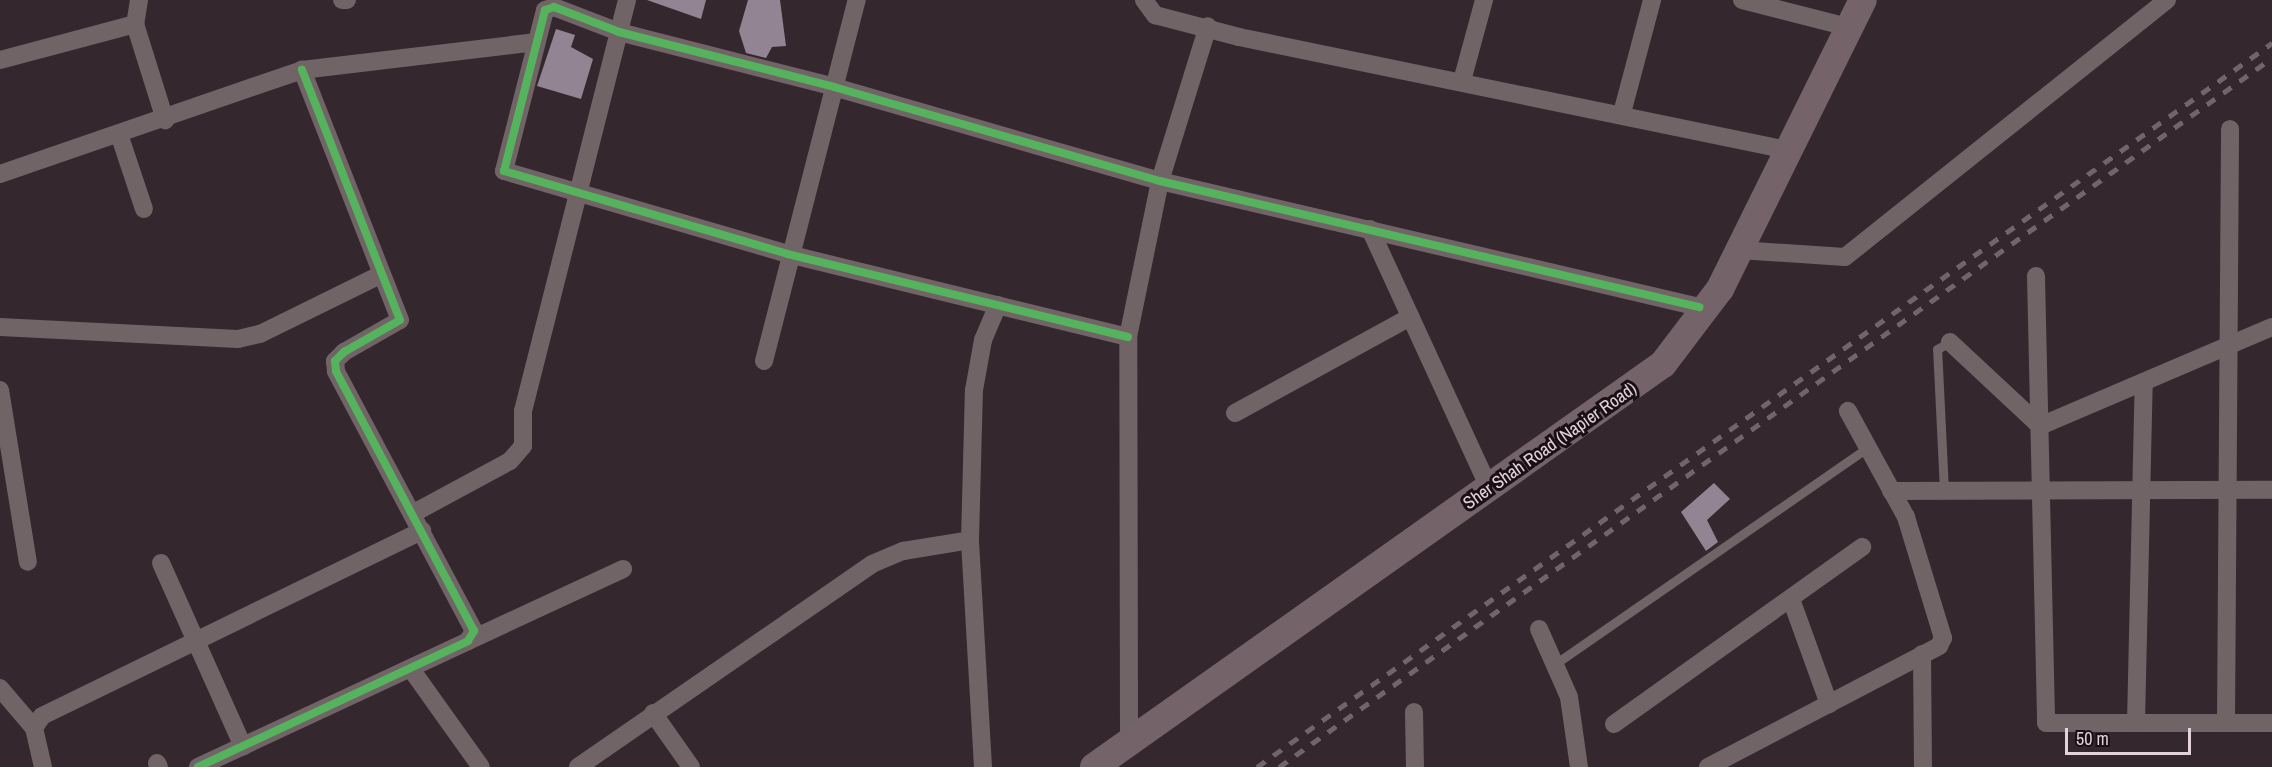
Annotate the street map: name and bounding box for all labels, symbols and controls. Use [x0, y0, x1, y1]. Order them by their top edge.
street label: Sher Shah Road (Napier Road) [1459, 378, 1641, 514]
scale bar [2068, 716, 2194, 754]
text: 50 m [2076, 726, 2109, 751]

